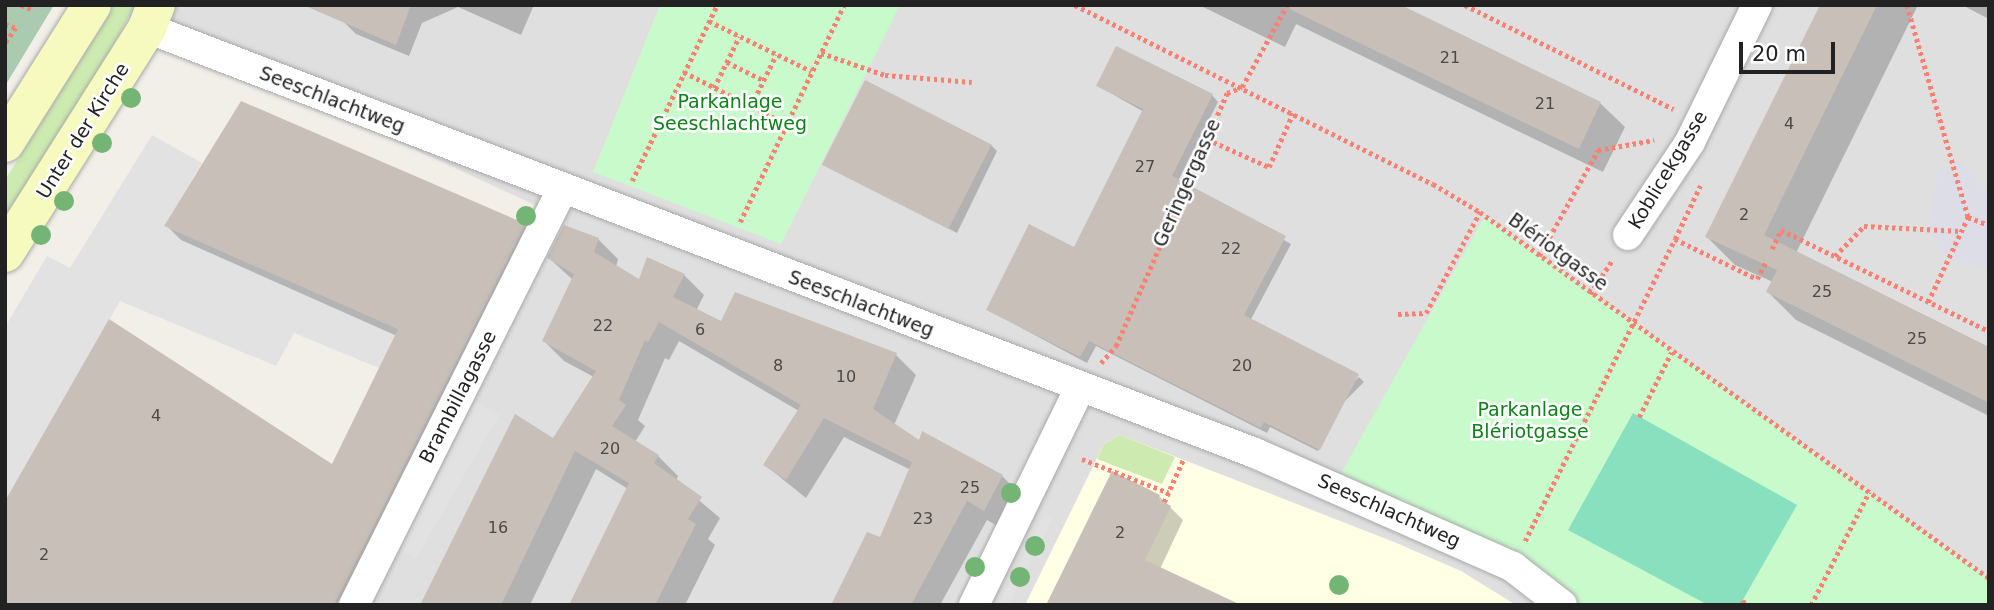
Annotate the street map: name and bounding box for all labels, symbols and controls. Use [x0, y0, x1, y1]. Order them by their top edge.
scale bar [1742, 28, 1838, 72]
text: 20 m [1752, 42, 1806, 66]
house number: 21 [1440, 48, 1460, 68]
street label: Unter der Kirche [32, 59, 134, 203]
street label: Seeschlachtweg [256, 62, 408, 138]
park label: Parkanlage Seeschlachtweg [653, 91, 807, 135]
house number: 21 [1535, 94, 1555, 114]
street label: Koblicekgasse [1624, 107, 1712, 233]
house number: 4 [1784, 114, 1794, 134]
street label: Geringergasse [1149, 115, 1225, 251]
house number: 27 [1135, 157, 1155, 177]
house number: 2 [1739, 205, 1749, 225]
street label: Blériotgasse [1504, 208, 1612, 296]
house number: 22 [1221, 239, 1241, 259]
street label: Seeschlachtweg [785, 266, 937, 342]
house number: 25 [1812, 282, 1832, 302]
house number: 22 [593, 316, 613, 336]
house number: 6 [695, 320, 705, 340]
street label: Brambillagasse [415, 327, 501, 467]
house number: 25 [1907, 329, 1927, 349]
house number: 8 [773, 356, 783, 376]
house number: 20 [1232, 356, 1252, 376]
house number: 10 [836, 367, 856, 387]
park label: Parkanlage Blériotgasse [1471, 399, 1589, 443]
house number: 4 [151, 406, 161, 426]
house number: 20 [600, 439, 620, 459]
street label: Seeschlachtweg [1314, 469, 1464, 553]
house number: 25 [960, 478, 980, 498]
house number: 23 [913, 509, 933, 529]
house number: 16 [488, 518, 508, 538]
house number: 2 [1115, 523, 1125, 543]
house number: 2 [39, 545, 49, 565]

